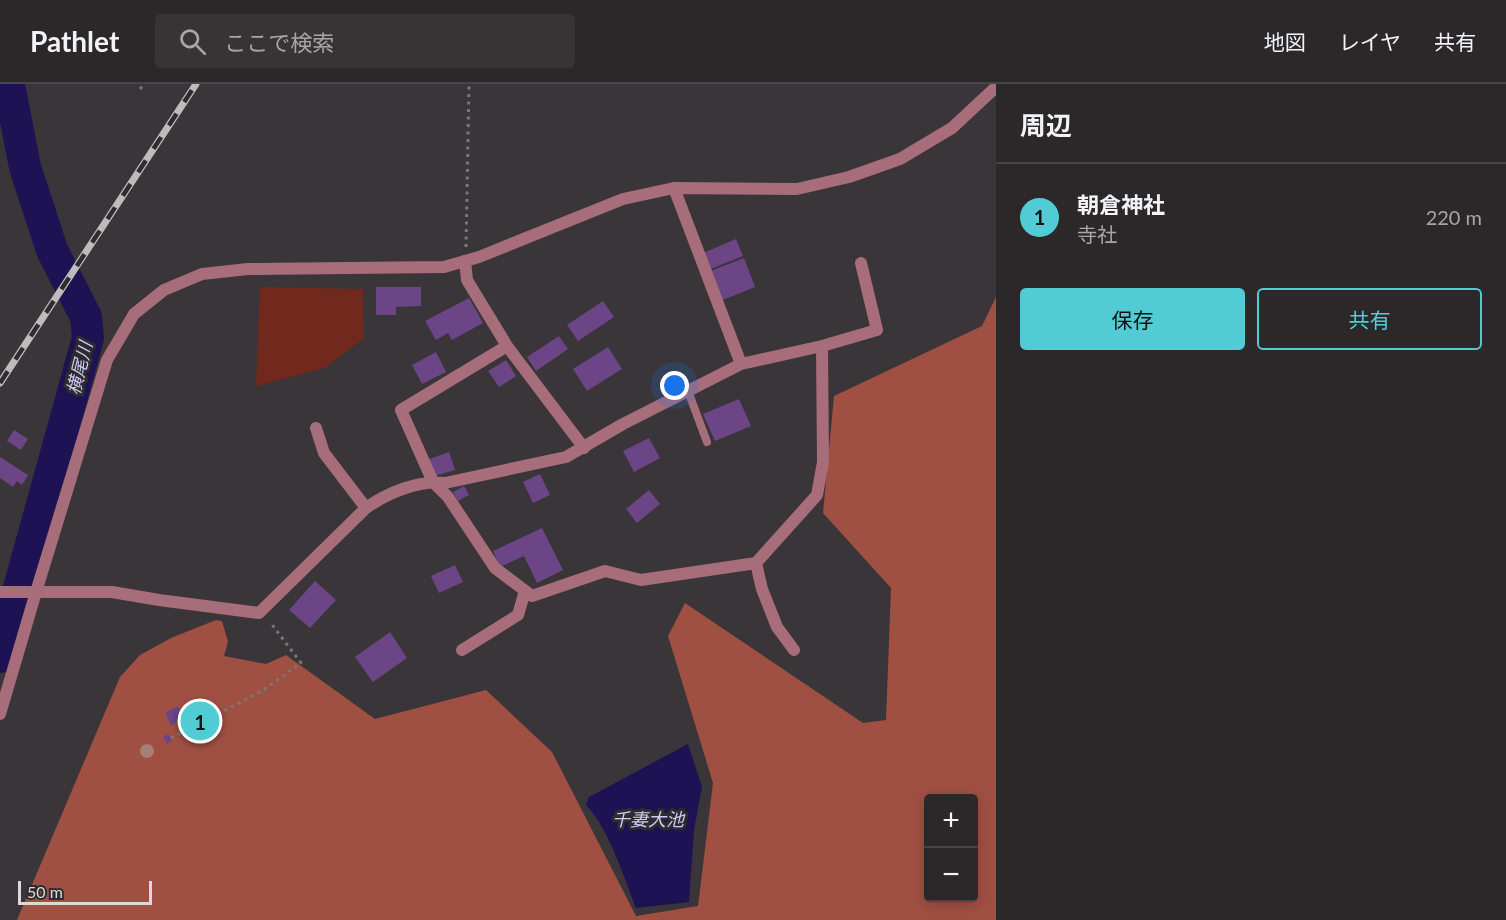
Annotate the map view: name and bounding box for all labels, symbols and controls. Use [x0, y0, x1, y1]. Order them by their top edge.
search box [155, 14, 575, 68]
text: Pathlet [30, 24, 119, 58]
icon: search [176, 25, 209, 58]
text: ここで検索 [224, 29, 334, 56]
text: 地図 [1264, 29, 1306, 54]
text: レイヤ [1339, 29, 1401, 54]
text: 共有 [1434, 29, 1476, 54]
text: 周辺 [1020, 109, 1072, 141]
text: 朝倉神社 [1077, 191, 1165, 218]
text: 1 [1034, 205, 1045, 229]
text: 220 m [1426, 205, 1482, 229]
text: 寺社 [1077, 222, 1117, 246]
button: 保存 [1020, 288, 1245, 350]
button: 共有 [1257, 288, 1482, 350]
water label: 横尾川 [62, 337, 97, 397]
your location [660, 371, 689, 400]
pin: 1 [180, 698, 220, 744]
map controls [924, 794, 978, 902]
button: + [924, 794, 978, 848]
water label: 千妻大池 [612, 808, 686, 830]
button: − [924, 848, 978, 902]
scale bar [18, 878, 152, 906]
text: 50 m [27, 882, 63, 901]

